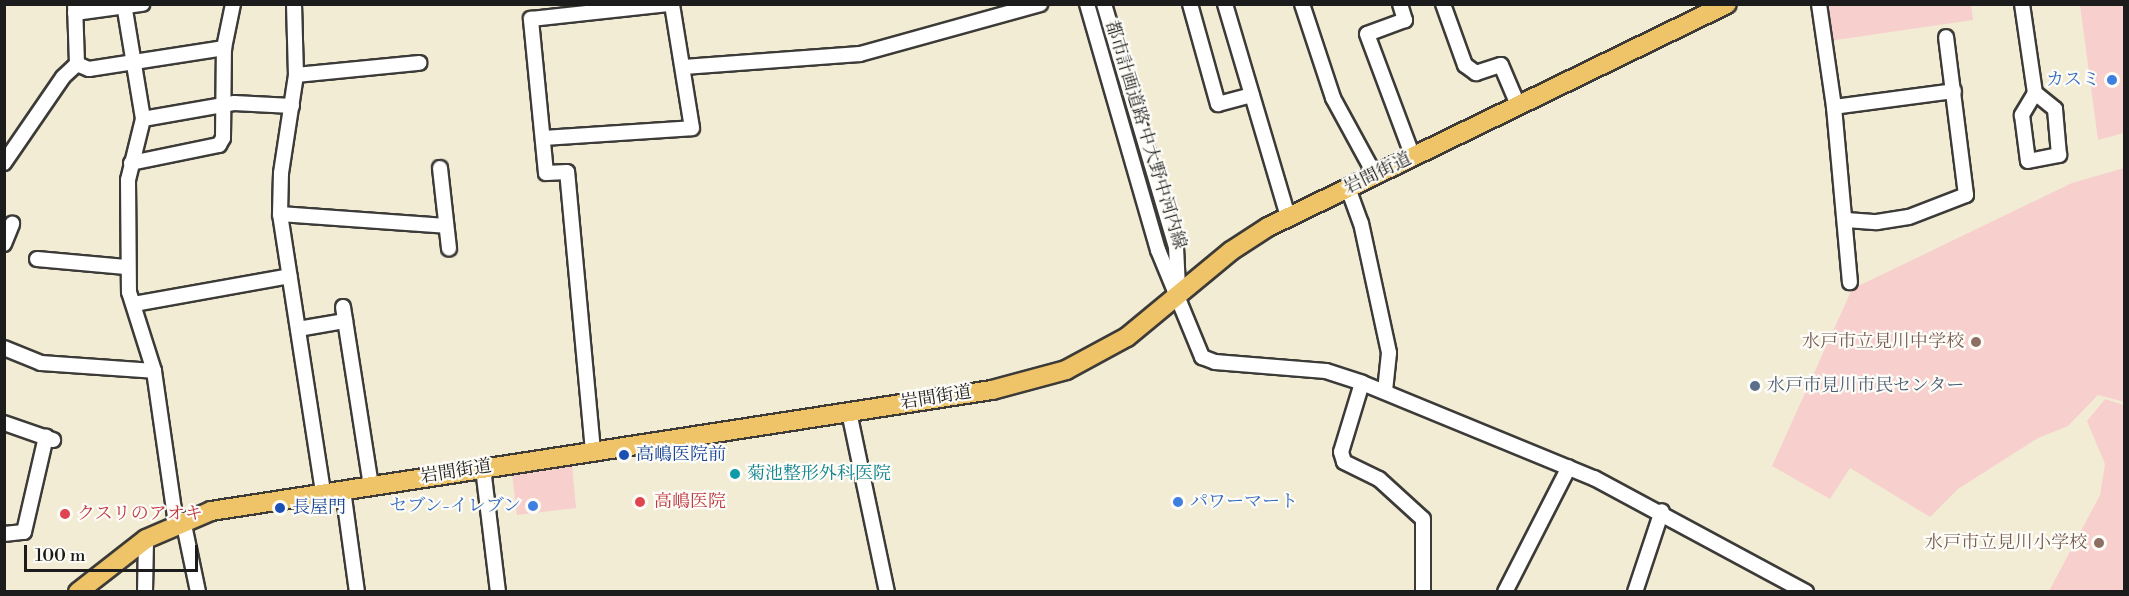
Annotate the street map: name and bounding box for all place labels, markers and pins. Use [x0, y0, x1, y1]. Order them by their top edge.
place label: カスミ [2046, 69, 2100, 91]
marker: カスミ [2105, 73, 2119, 87]
place label: 水戸市立見川中学校 [1802, 331, 1964, 353]
marker: 水戸市立見川中学校 [1969, 335, 1983, 349]
place label: 水戸市見川市民センター [1767, 375, 1965, 397]
marker: 水戸市見川市民センター [1748, 379, 1762, 393]
place label: 高嶋医院前 [636, 444, 726, 466]
marker: 高嶋医院前 [617, 448, 631, 462]
place label: 菊池整形外科医院 [747, 463, 891, 485]
marker: 菊池整形外科医院 [728, 467, 742, 481]
place label: 高嶋医院 [654, 491, 726, 513]
place label: パワーマート [1190, 491, 1298, 513]
marker: 高嶋医院 [631, 493, 649, 511]
place label: セブン-イレブン [388, 495, 521, 517]
marker: パワーマート [1171, 495, 1185, 509]
place label: 長屋門 [292, 497, 346, 519]
marker: セブン-イレブン [526, 499, 540, 513]
marker: 長屋門 [273, 501, 287, 515]
place label: クスリのアオキ [77, 503, 203, 525]
marker: クスリのアオキ [58, 507, 72, 521]
place label: 水戸市立見川小学校 [1925, 532, 2087, 554]
marker: 水戸市立見川小学校 [2092, 536, 2106, 550]

